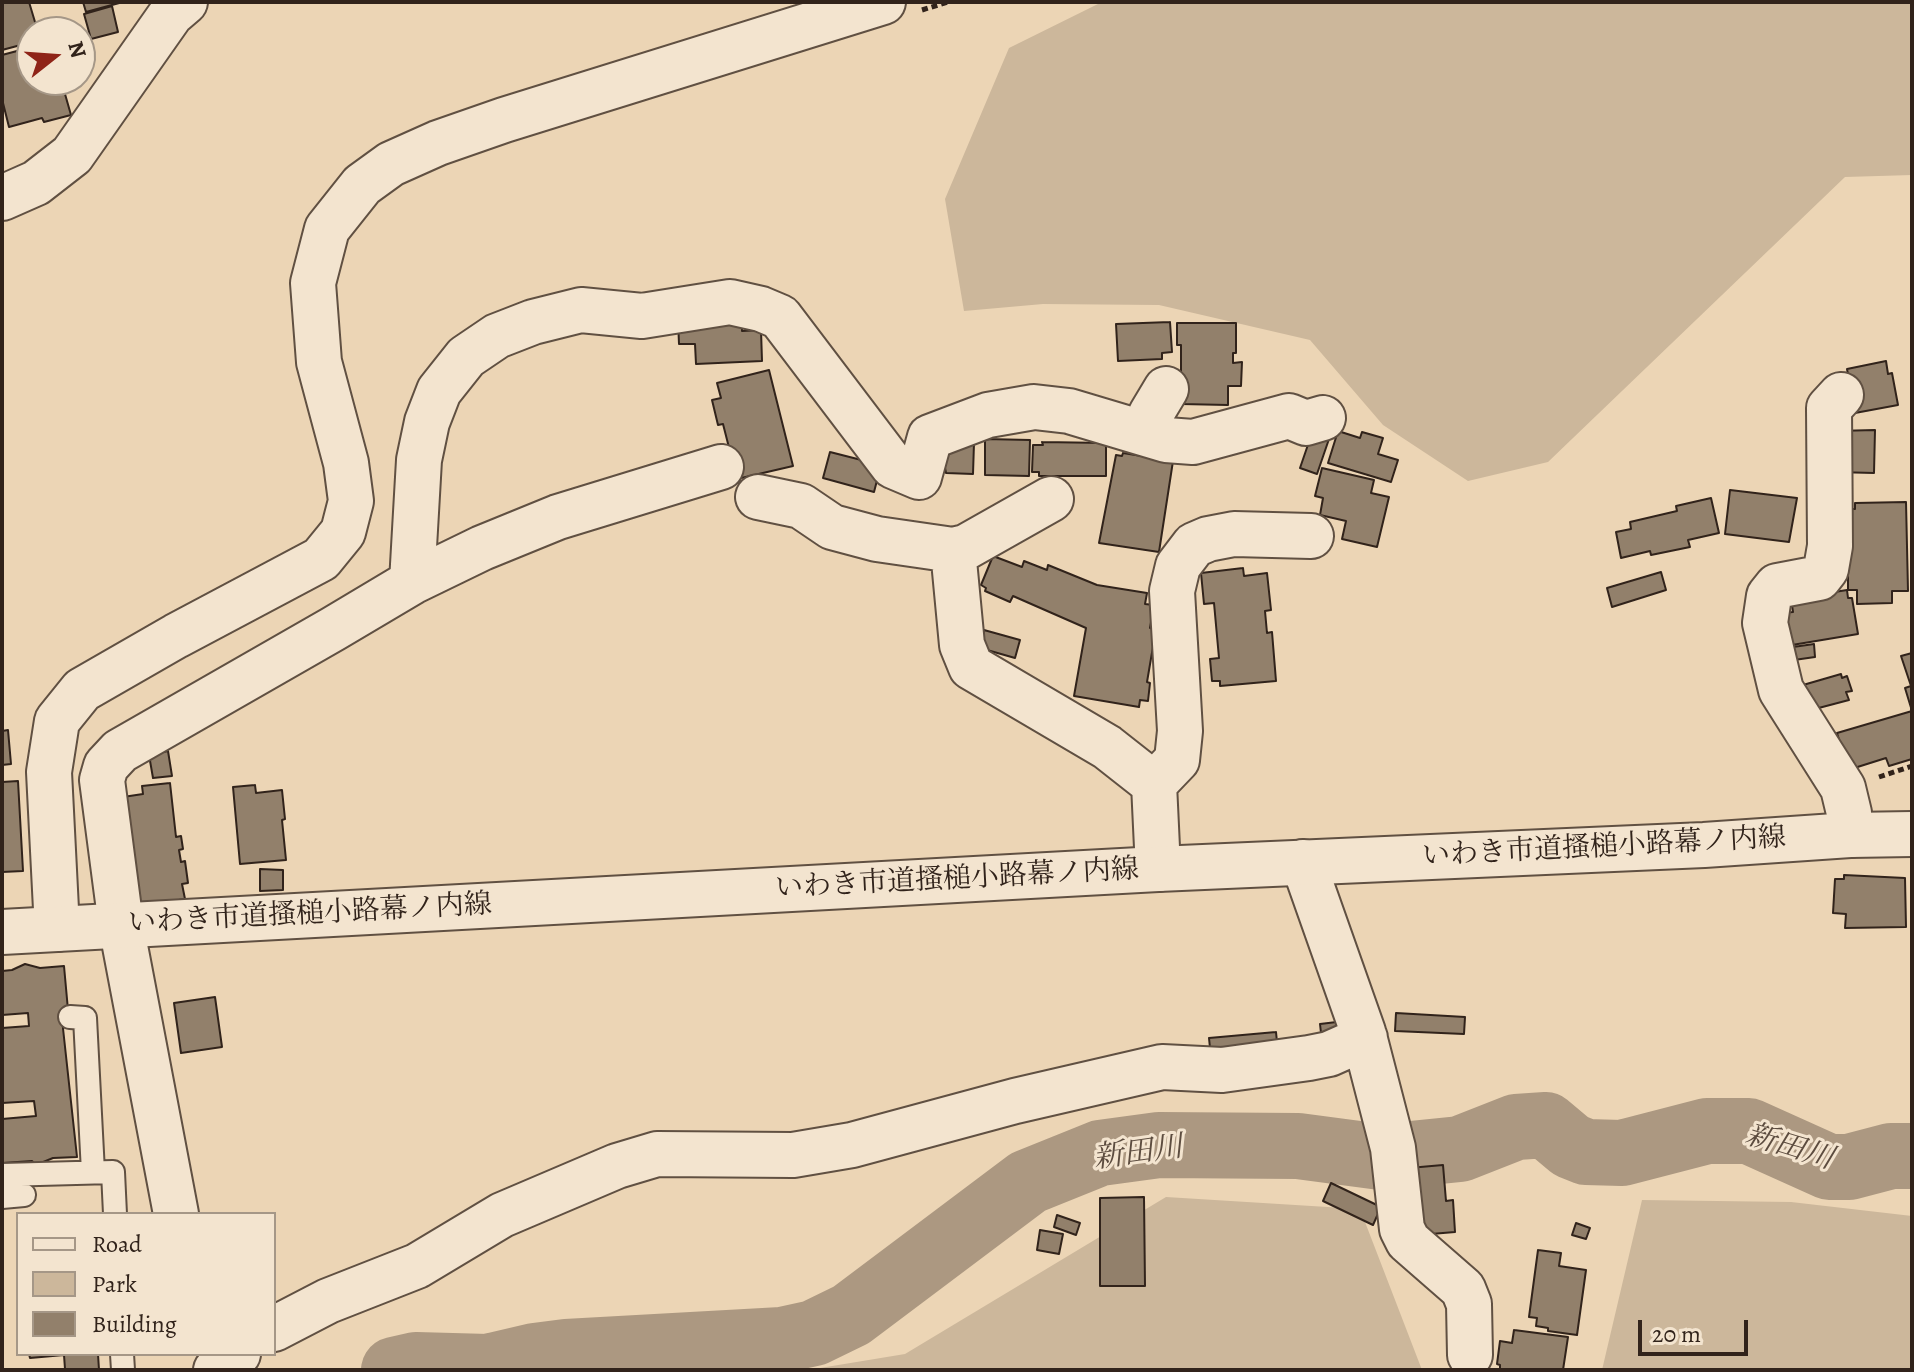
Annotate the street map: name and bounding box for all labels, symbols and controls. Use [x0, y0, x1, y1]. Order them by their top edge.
north arrow [16, 16, 96, 96]
text: N [60, 38, 94, 62]
street label: いわき市道搔槌小路幕ノ内線 [1421, 822, 1787, 874]
street label: いわき市道搔槌小路幕ノ内線 [774, 854, 1140, 906]
street label: いわき市道搔槌小路幕ノ内線 [127, 889, 493, 941]
water label: 新田川 [1741, 1118, 1837, 1178]
water label: 新田川 [1091, 1130, 1185, 1178]
legend [16, 1212, 276, 1356]
text: Road [92, 1228, 142, 1260]
text: Park [92, 1268, 137, 1300]
scale bar [1642, 1304, 1752, 1354]
text: Building [92, 1308, 177, 1340]
text: 20 m [1652, 1318, 1701, 1350]

